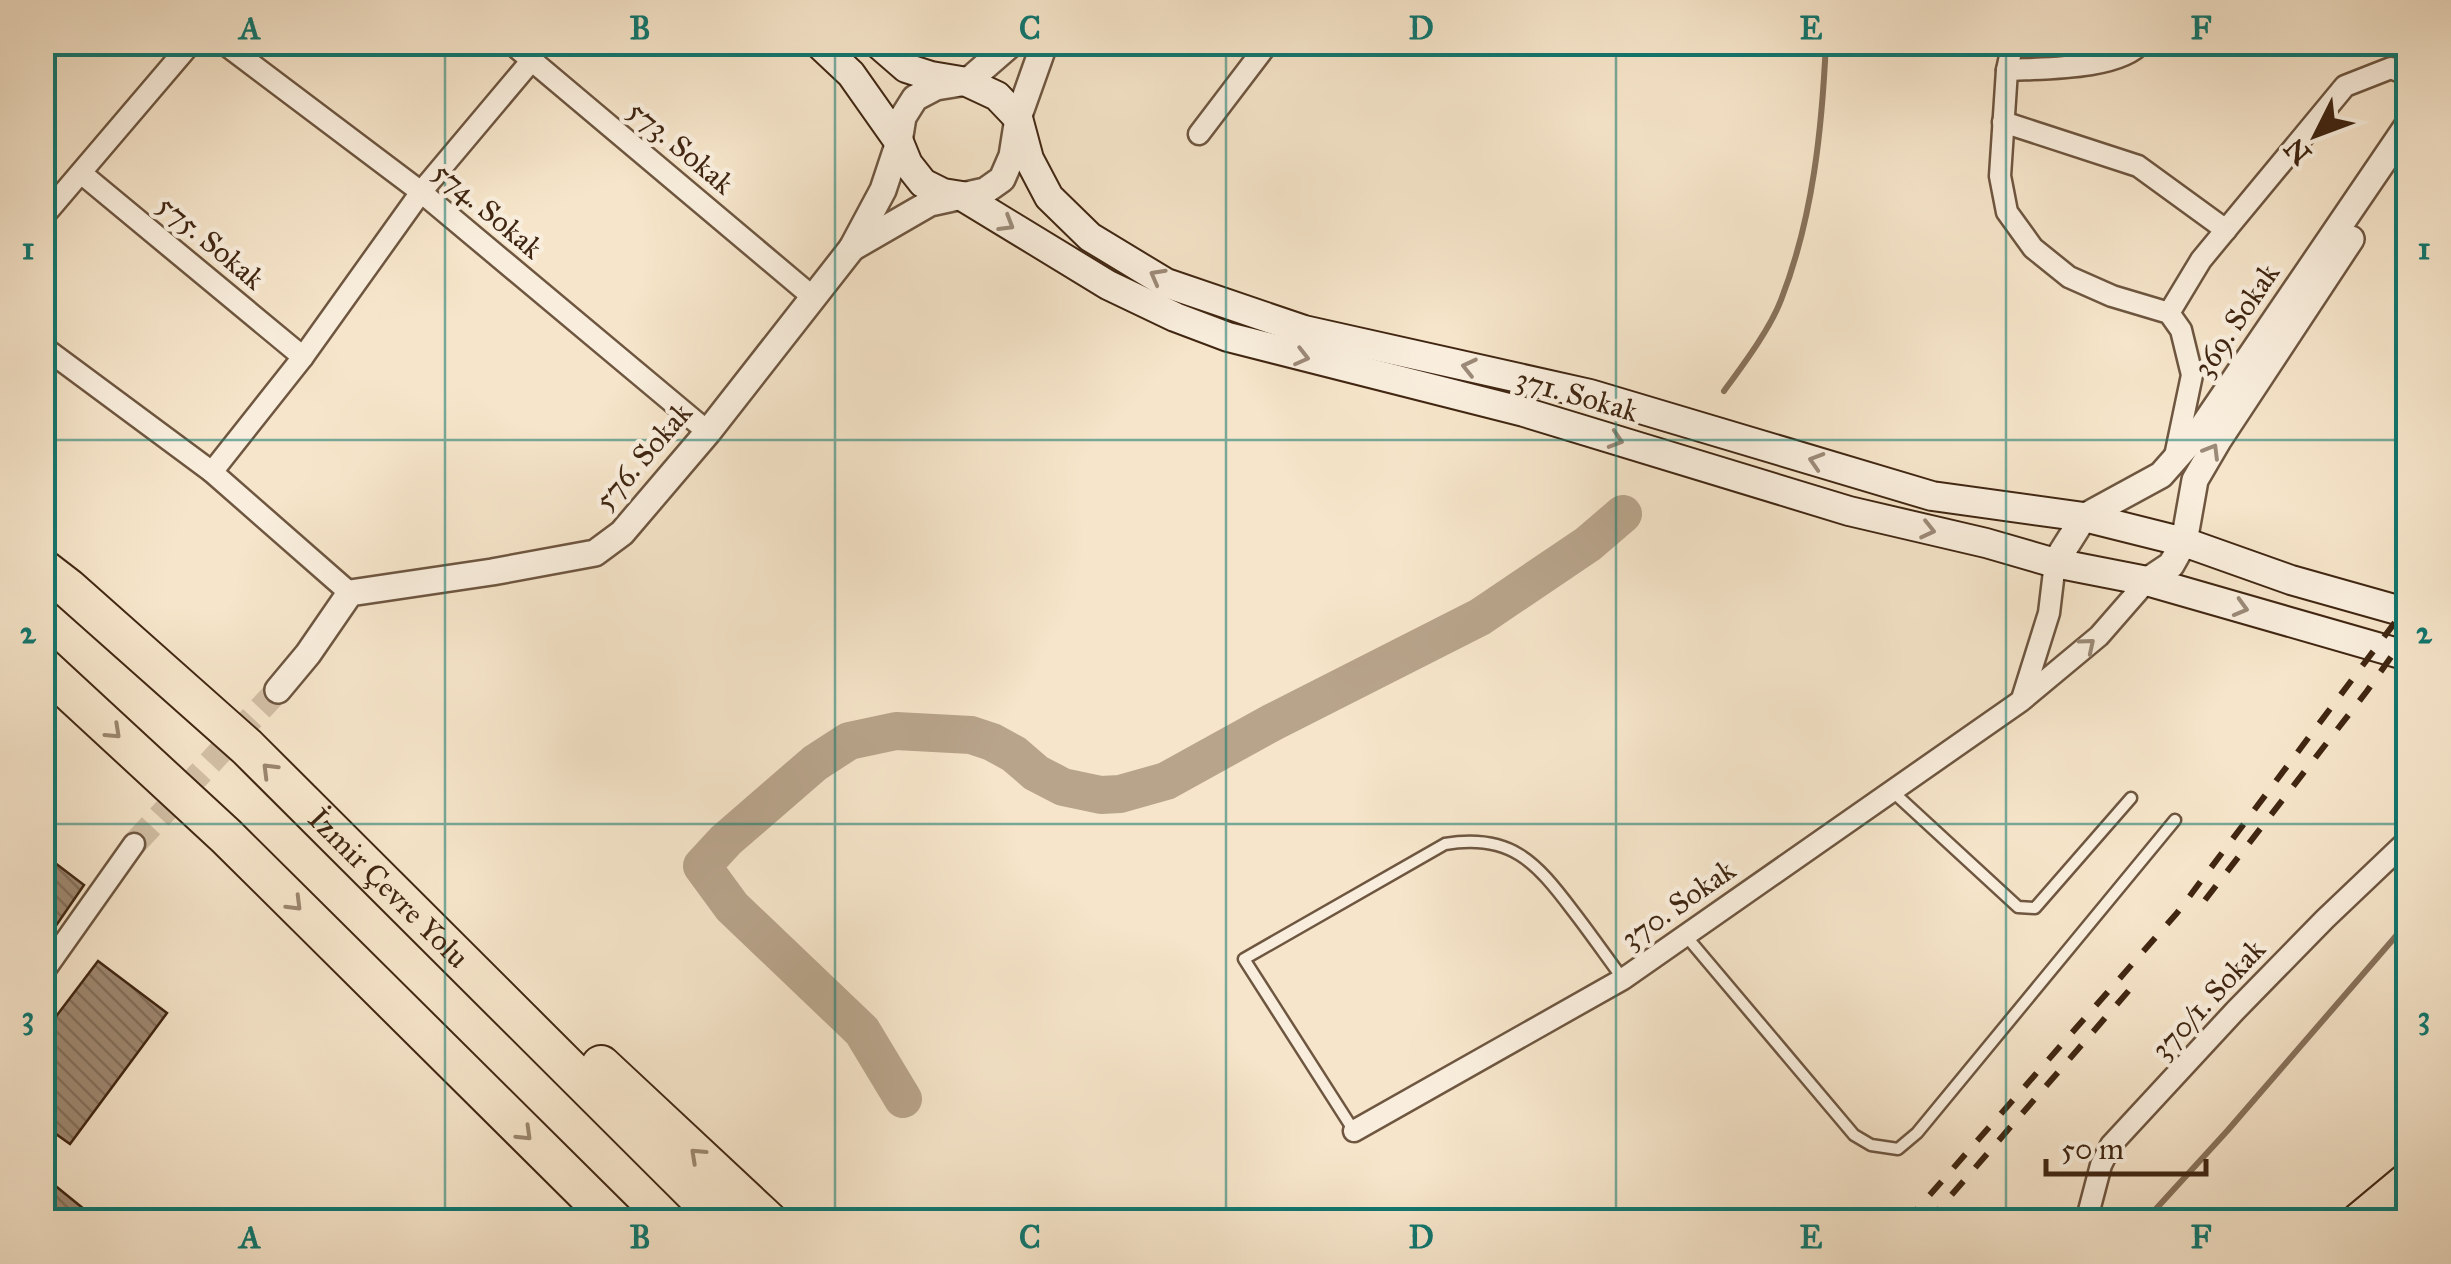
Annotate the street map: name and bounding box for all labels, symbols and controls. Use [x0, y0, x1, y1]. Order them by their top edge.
text: A [237, 9, 261, 48]
text: B [629, 9, 651, 48]
text: C [1019, 9, 1041, 48]
text: D [1408, 9, 1434, 48]
text: E [1800, 9, 1823, 48]
text: F [2191, 9, 2212, 48]
north arrow [2266, 85, 2366, 185]
street label: 573. Sokak [621, 92, 742, 202]
text: N [2277, 131, 2319, 172]
street label: 574. Sokak [426, 154, 550, 266]
street label: 575. Sokak [150, 187, 272, 297]
one-way arrow [996, 212, 1014, 231]
text: 1 [22, 229, 35, 268]
text: 1 [2418, 229, 2431, 268]
street label: 369. Sokak [2185, 256, 2288, 384]
one-way arrow [1150, 269, 1168, 289]
one-way arrow [1293, 345, 1310, 366]
one-way arrow [1461, 358, 1478, 379]
street label: 371. Sokak [1512, 360, 1642, 430]
street label: 576. Sokak [586, 395, 700, 517]
one-way arrow [1606, 428, 1623, 449]
one-way arrow [2200, 444, 2219, 462]
one-way arrow [1808, 452, 1825, 473]
one-way arrow [1919, 518, 1936, 539]
one-way arrow [2232, 596, 2249, 617]
text: 2 [20, 613, 37, 652]
text: 2 [2416, 613, 2433, 652]
one-way arrow [2077, 639, 2095, 657]
one-way arrow [102, 720, 121, 738]
one-way arrow [263, 763, 281, 781]
street label: İzmir Çevre Yolu [301, 801, 476, 976]
street label: 370. Sokak [1614, 852, 1742, 956]
one-way arrow [283, 893, 301, 911]
street label: 370/1. Sokak [2143, 931, 2273, 1067]
text: 3 [22, 998, 34, 1037]
text: 3 [2418, 998, 2430, 1037]
scale bar [2046, 1114, 2206, 1176]
one-way arrow [514, 1122, 532, 1140]
text: 50 m [2061, 1131, 2124, 1167]
one-way arrow [690, 1149, 709, 1167]
text: A [237, 1218, 261, 1257]
text: B [629, 1218, 651, 1257]
text: C [1019, 1218, 1041, 1257]
text: D [1408, 1218, 1434, 1257]
text: E [1800, 1218, 1823, 1257]
text: F [2191, 1218, 2212, 1257]

